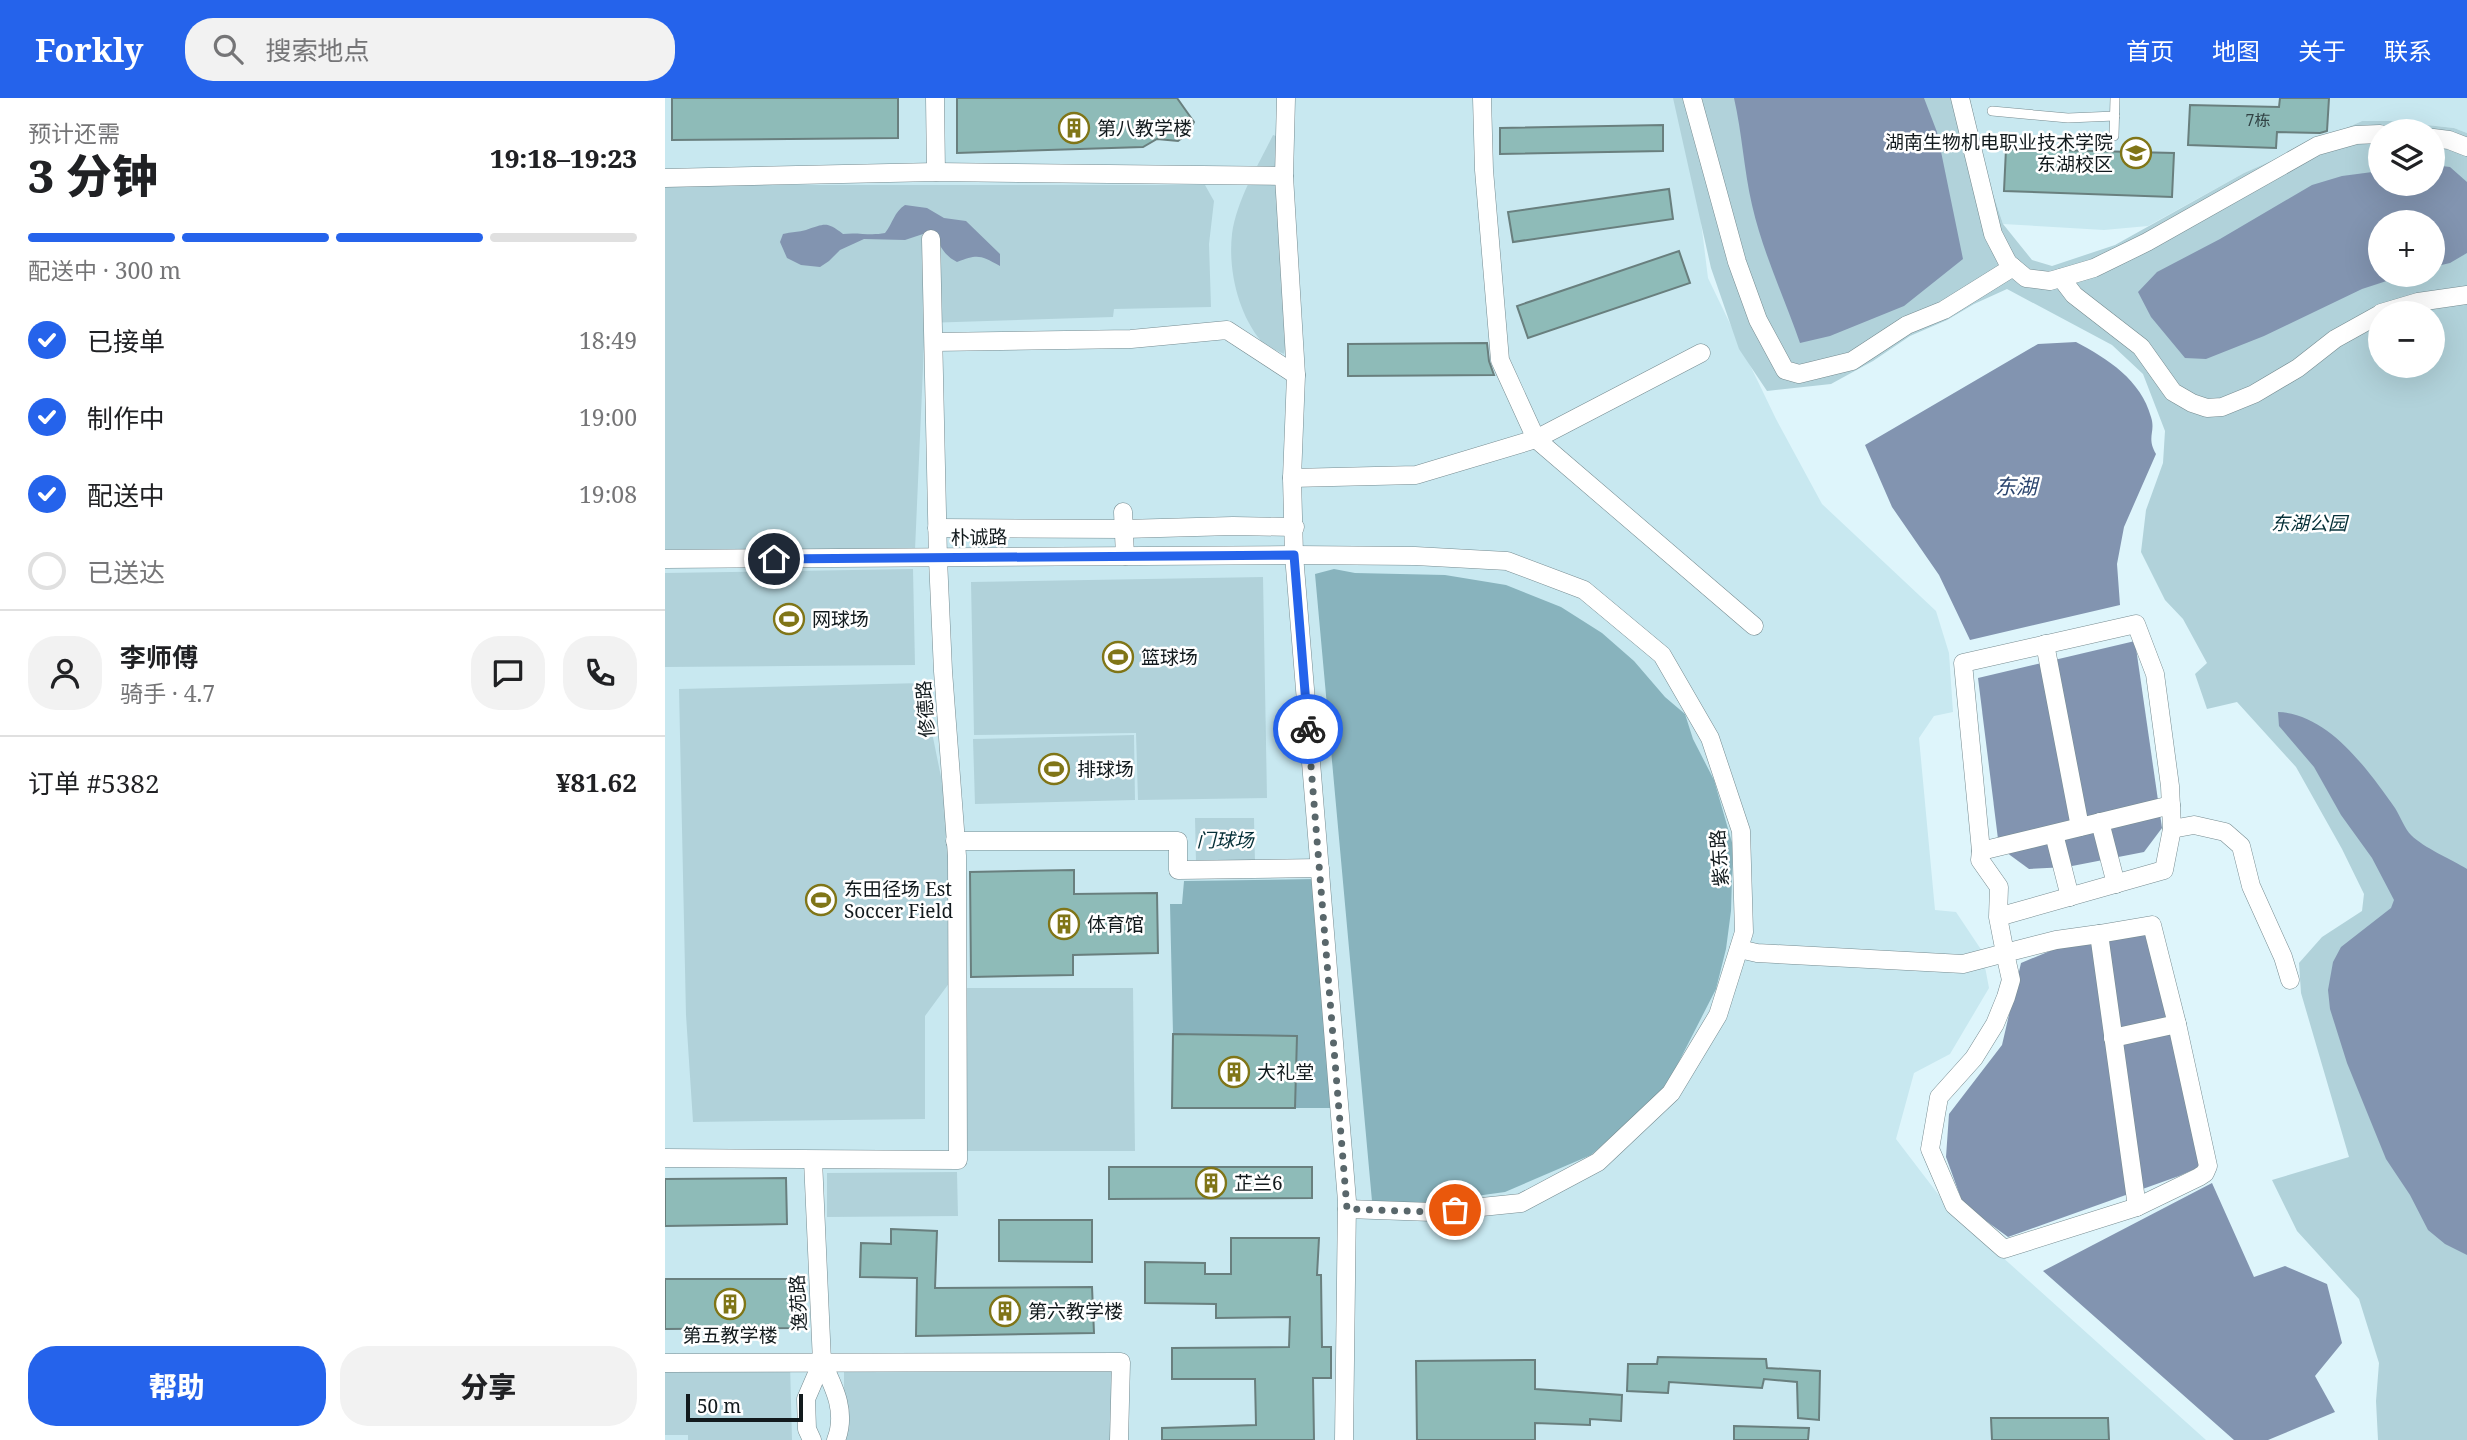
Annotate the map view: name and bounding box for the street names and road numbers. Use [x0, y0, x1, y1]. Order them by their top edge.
street label: 朴诚路 [950, 524, 1008, 550]
street label: 修德路 [910, 680, 940, 738]
street label: 紫东路 [1704, 829, 1734, 887]
street label: 逸苑路 [784, 1274, 812, 1332]

